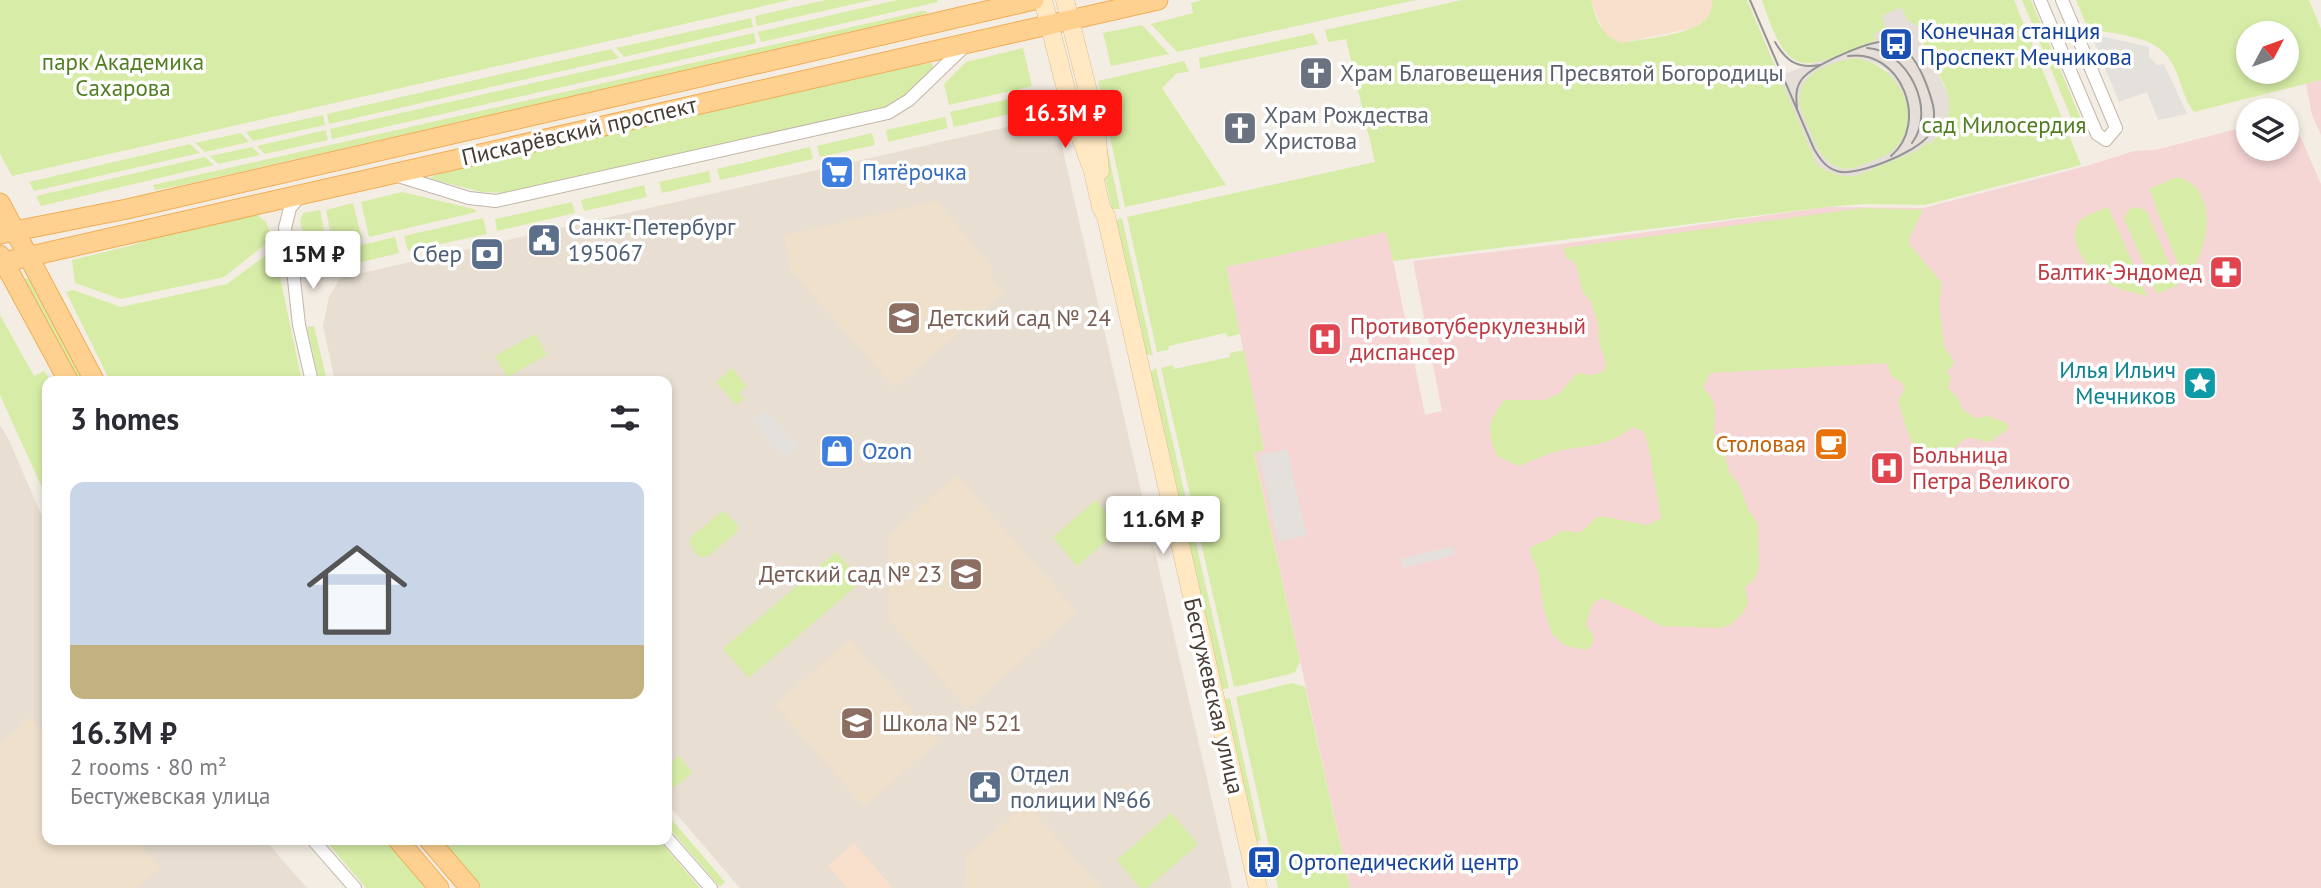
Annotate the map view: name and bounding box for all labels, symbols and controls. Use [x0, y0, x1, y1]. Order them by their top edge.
place label: Конечная станция Проспект Мечникова [1920, 16, 2132, 71]
north arrow [2236, 21, 2300, 84]
map controls [2236, 21, 2299, 161]
bus stop icon: Конечная станция Проспект Мечникова [1877, 25, 1915, 63]
park label: парк Академика Сахарова [42, 47, 204, 102]
church icon: Храм Благовещения Пресвятой Богородицы [1297, 54, 1335, 92]
place label: Храм Благовещения Пресвятой Богородицы [1340, 58, 1784, 87]
street label: Пискарёвский проспект [459, 89, 700, 172]
pin: 16.3M ₽ [1000, 90, 1130, 150]
text: 16.3M ₽ [1024, 98, 1106, 127]
button: layers [2236, 98, 2299, 161]
place label: Храм Рождества Христова [1264, 100, 1429, 155]
church icon: Храм Рождества Христова [1221, 109, 1259, 147]
park label: сад Милосердия [1922, 110, 2086, 139]
supermarket icon: Пятёрочка [818, 153, 856, 191]
place label: Пятёрочка [862, 157, 967, 186]
place label: Санкт-Петербург 195067 [568, 212, 736, 267]
public building icon: Санкт-Петербург 195067 [525, 221, 563, 259]
pin: 15M ₽ [264, 232, 362, 291]
bank icon: Сбер [468, 235, 506, 273]
text: 15M ₽ [281, 239, 345, 268]
place label: Сбер [412, 239, 462, 268]
pharmacy icon: Балтик-Эндомед [2207, 253, 2245, 291]
place label: Балтик-Эндомед [2037, 257, 2202, 286]
school or university icon: Детский сад № 24 [885, 299, 923, 337]
place label: Детский сад № 24 [928, 303, 1112, 332]
place label: Противотуберкулезный диспансер [1350, 311, 1586, 366]
hospital icon: Противотуберкулезный диспансер [1306, 320, 1344, 358]
place label: Илья Ильич Мечников [2059, 355, 2176, 410]
place icon: Илья Ильич Мечников [2181, 364, 2219, 402]
text: 3 homes [70, 399, 179, 438]
icon: filters [606, 399, 644, 437]
cafe icon: Столовая [1812, 425, 1850, 463]
place label: Столовая [1716, 429, 1806, 458]
shop icon: Ozon [818, 432, 856, 470]
place label: Ozon [862, 436, 912, 465]
place label: Больница Петра Великого [1912, 440, 2070, 495]
hospital icon: Больница Петра Великого [1868, 449, 1906, 487]
pin: 11.6M ₽ [1098, 496, 1228, 556]
text: 11.6M ₽ [1122, 504, 1204, 533]
icon: home [294, 527, 420, 653]
school or university icon: Детский сад № 23 [947, 555, 985, 593]
place label: Детский сад № 23 [759, 559, 942, 588]
street label: Бестужевская улица [1178, 595, 1251, 797]
school or university icon: Школа № 521 [838, 704, 876, 742]
place label: Школа № 521 [882, 708, 1022, 737]
text: 16.3M ₽ [70, 713, 177, 752]
text: 2 rooms · 80 m² [70, 752, 227, 781]
place label: Отдел полиции №66 [1010, 759, 1151, 814]
public building icon: Отдел полиции №66 [966, 768, 1004, 806]
text: Бестужевская улица [70, 781, 271, 810]
bus stop icon: Ортопедический центр [1245, 843, 1283, 881]
place label: Ортопедический центр [1288, 847, 1519, 876]

